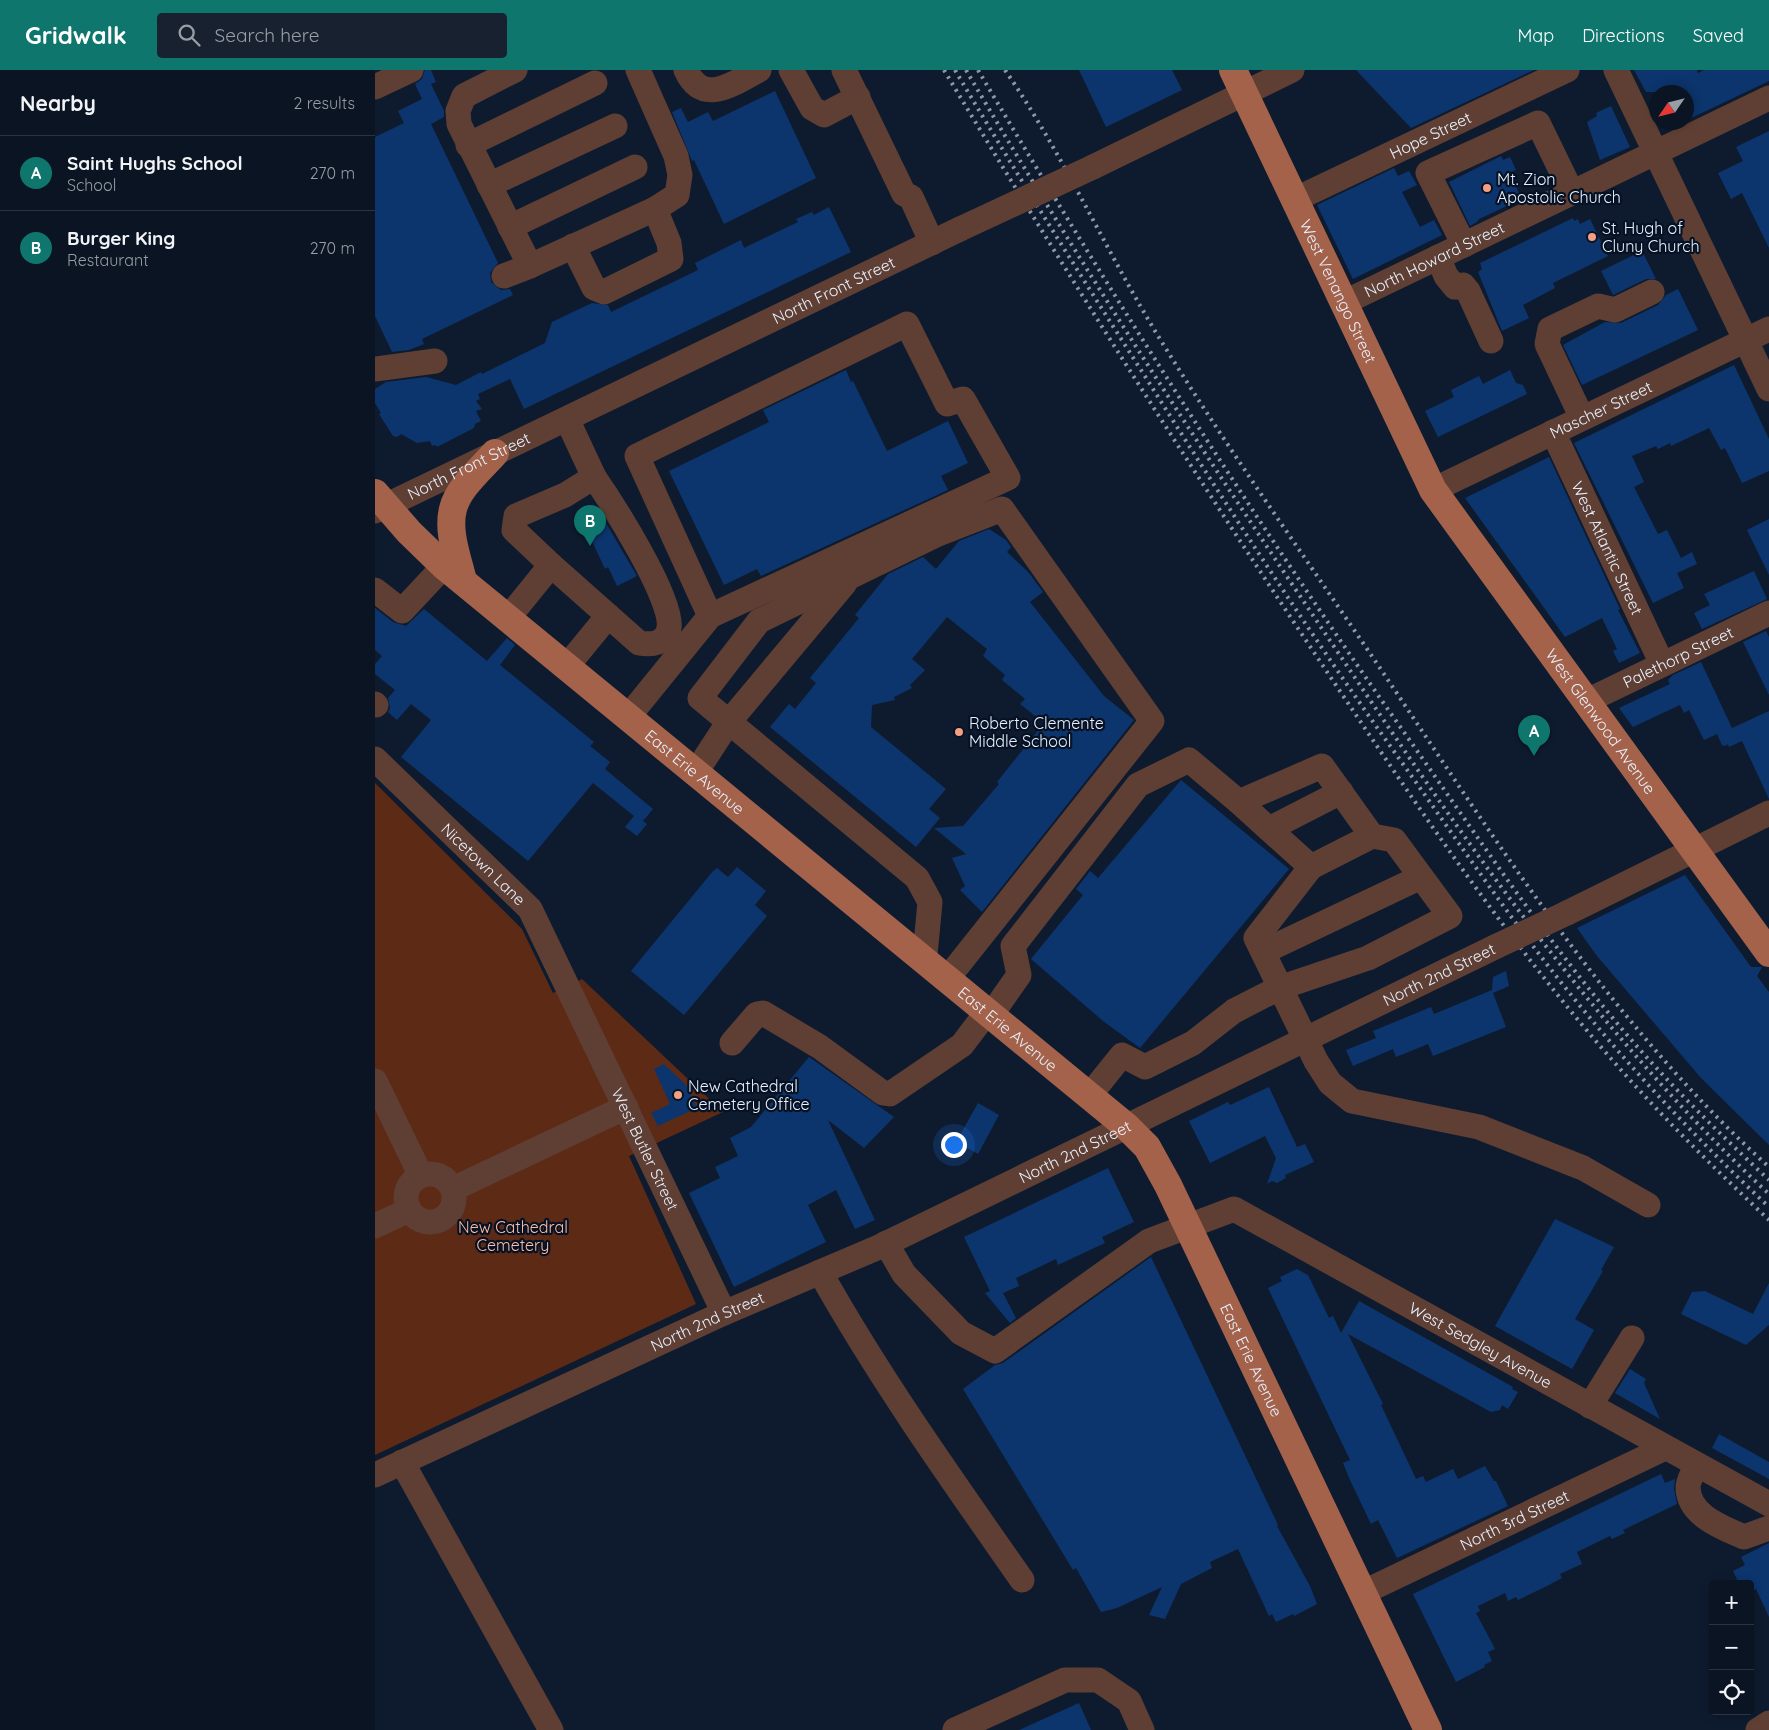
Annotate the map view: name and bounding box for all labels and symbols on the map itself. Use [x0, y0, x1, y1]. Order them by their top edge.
north arrow [1649, 85, 1694, 130]
street label: Hope Street [1386, 107, 1474, 163]
place label: Mt. Zion Apostolic Church [1497, 169, 1621, 207]
marker: Mt. Zion Apostolic Church [1481, 182, 1493, 194]
street label: West Venango Street [1296, 216, 1381, 366]
street label: North Howard Street [1361, 217, 1507, 301]
place label: St. Hugh of Cluny Church [1602, 218, 1700, 256]
marker: St. Hugh of Cluny Church [1586, 231, 1598, 243]
street label: North Front Street [769, 252, 898, 328]
street label: Mascher Street [1546, 377, 1655, 443]
street label: North Front Street [404, 428, 533, 504]
street label: West Atlantic Street [1567, 478, 1647, 618]
pin: B [574, 505, 606, 546]
street label: Palethorp Street [1620, 622, 1736, 692]
street label: West Glenwood Avenue [1541, 645, 1660, 798]
place label: Roberto Clemente Middle School [969, 713, 1104, 751]
pin: A [1518, 715, 1550, 756]
street label: East Erie Avenue [641, 725, 749, 819]
marker: Roberto Clemente Middle School [953, 726, 965, 738]
street label: Nicetown Lane [437, 819, 530, 909]
street label: North 2nd Street [1379, 939, 1498, 1010]
street label: East Erie Avenue [954, 982, 1062, 1076]
place label: New Cathedral Cemetery Office [688, 1076, 810, 1114]
street label: West Butler Street [607, 1085, 683, 1214]
marker: New Cathedral Cemetery Office [672, 1089, 684, 1101]
street label: North 2nd Street [1015, 1116, 1134, 1187]
your location [941, 1132, 967, 1158]
park label: New Cathedral Cemetery [458, 1217, 568, 1255]
street label: North 2nd Street [647, 1287, 767, 1356]
street label: West Sedgley Avenue [1406, 1298, 1555, 1392]
street label: East Erie Avenue [1216, 1300, 1287, 1420]
street label: North 3rd Street [1457, 1485, 1572, 1555]

